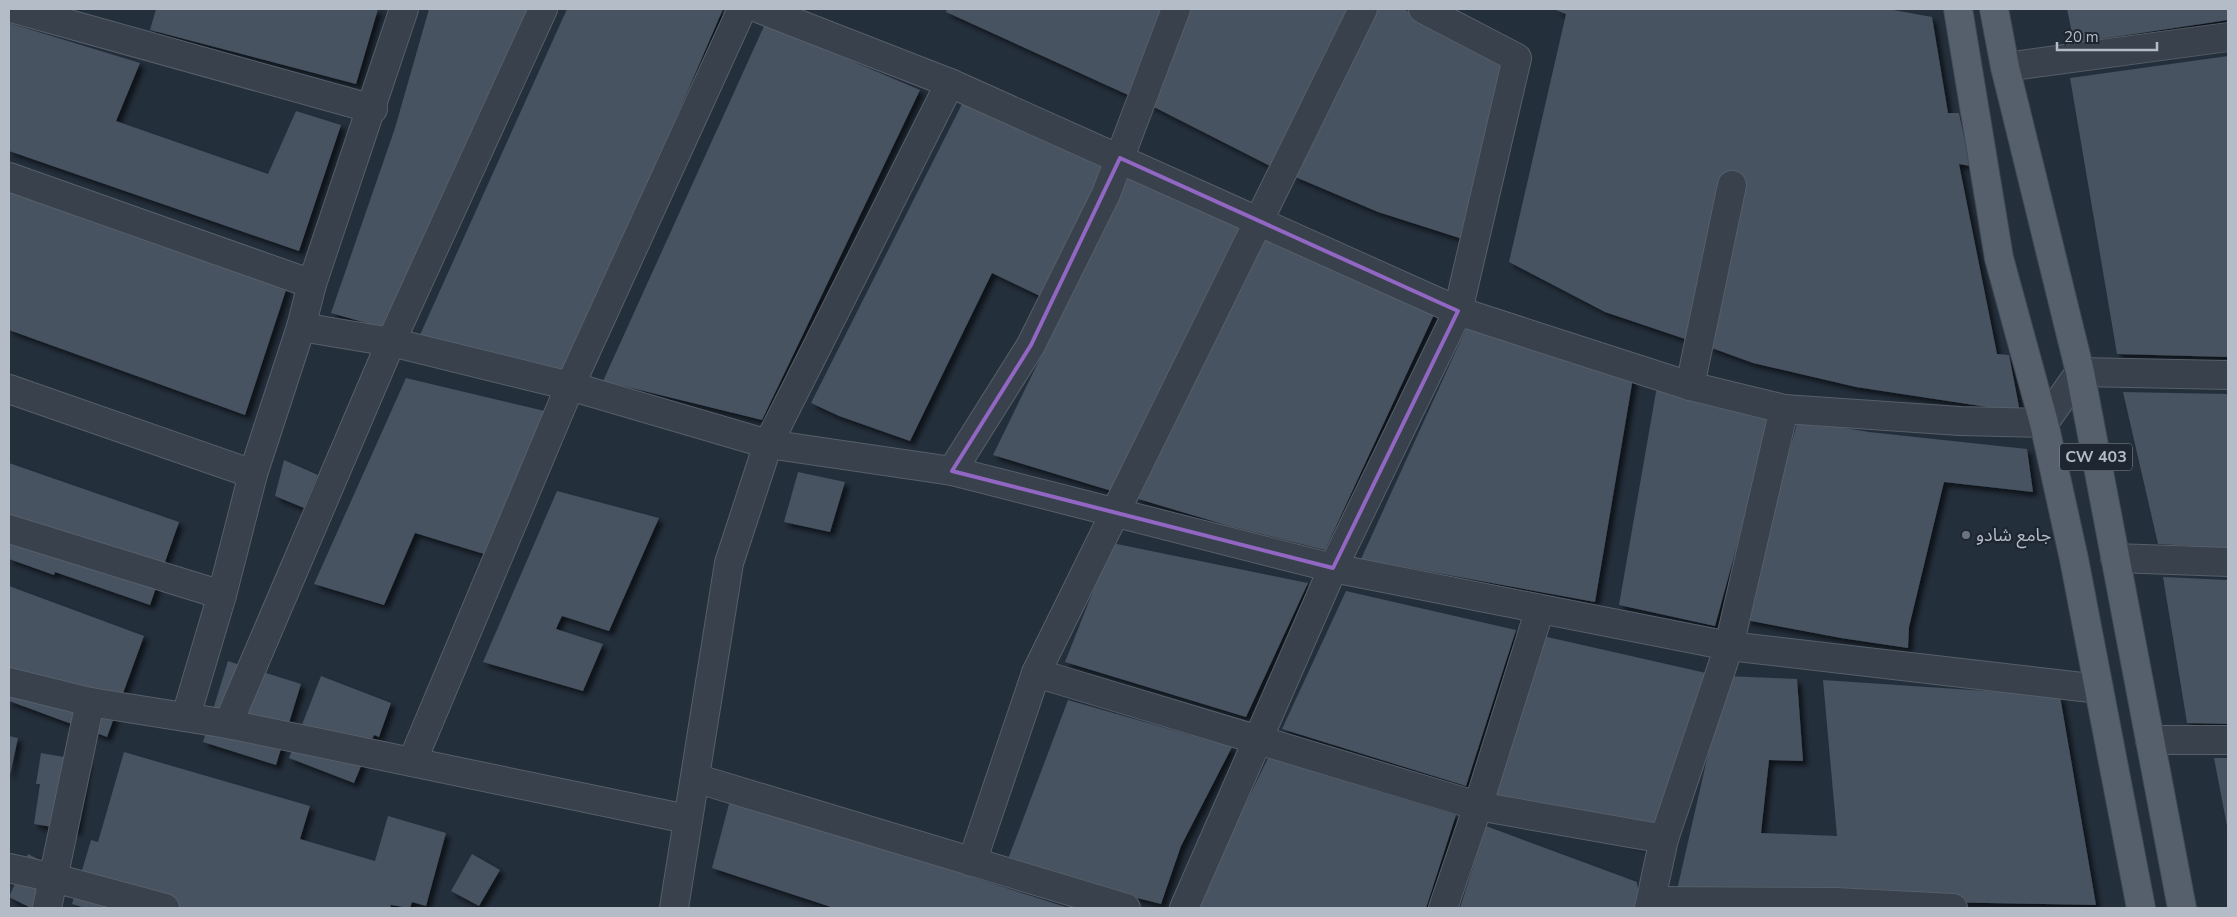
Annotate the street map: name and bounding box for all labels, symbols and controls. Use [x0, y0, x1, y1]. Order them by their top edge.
scale bar [2057, 20, 2157, 52]
text: 20 m [2064, 27, 2099, 47]
road number: CW 403 [2060, 444, 2132, 471]
place label: جامع شادو [1976, 523, 2051, 549]
marker: جامع شادو [1960, 529, 1972, 541]

